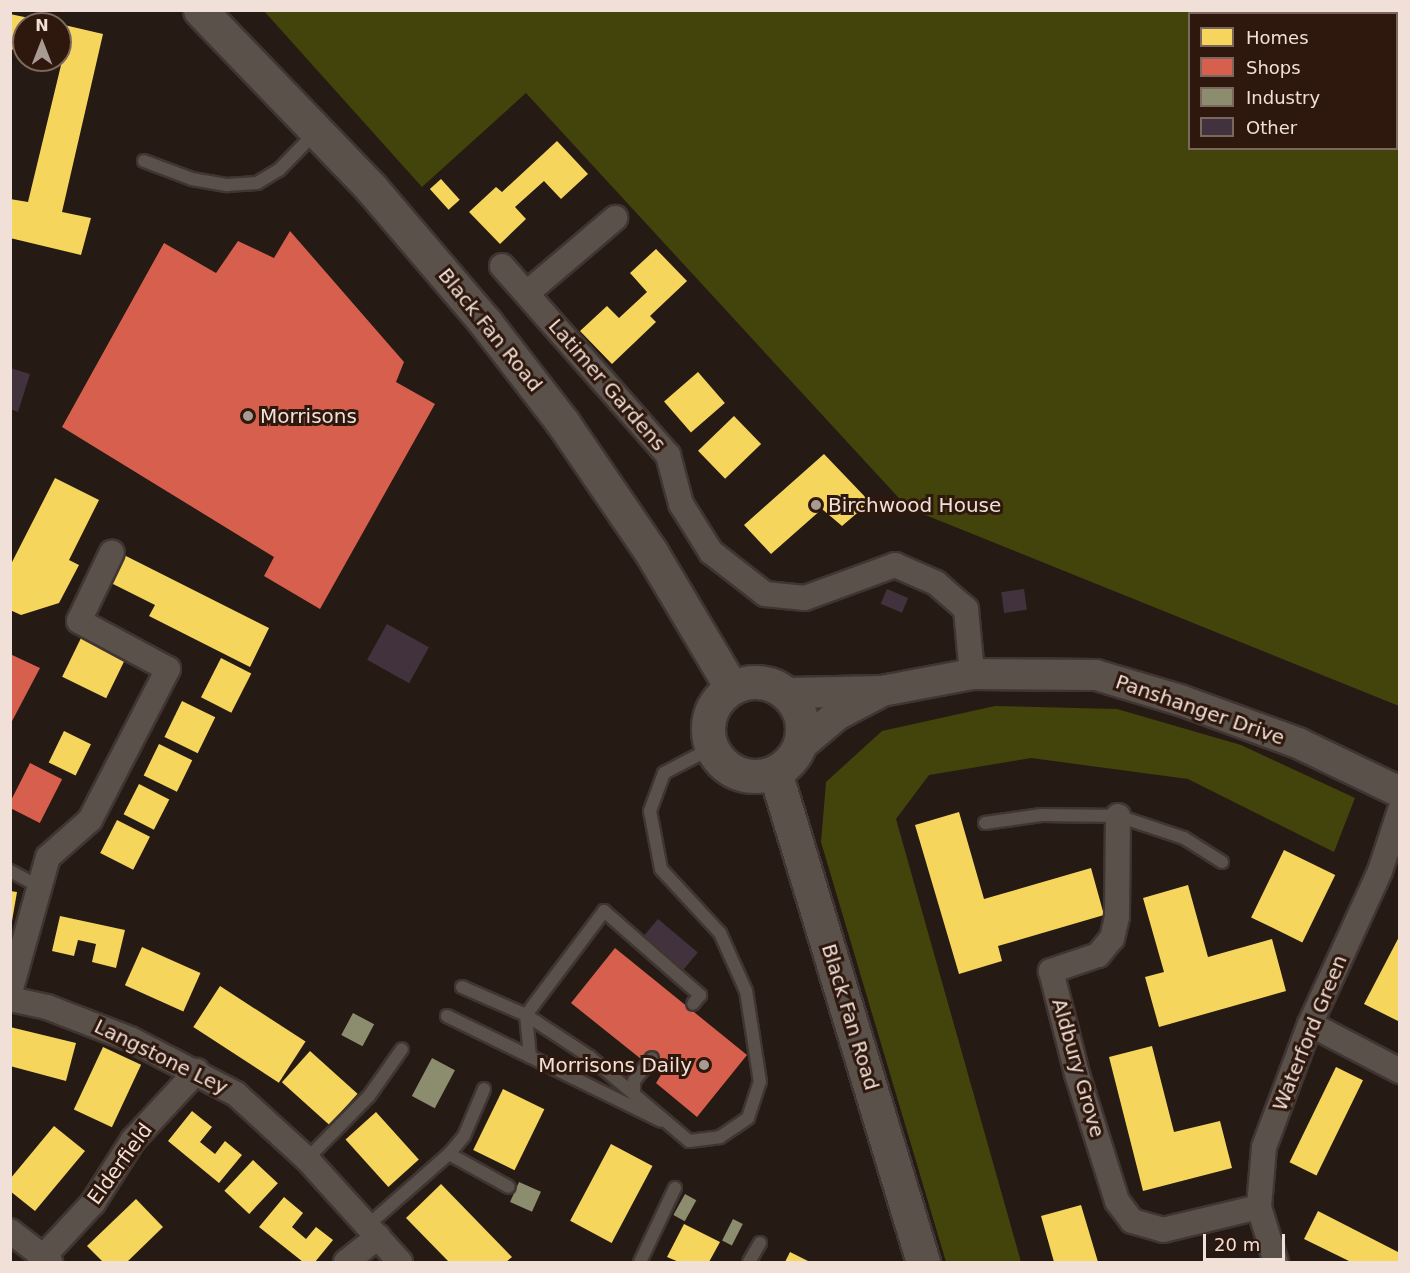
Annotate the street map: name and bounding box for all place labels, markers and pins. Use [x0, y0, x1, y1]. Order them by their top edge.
place label: Morrisons [260, 404, 357, 428]
marker: Morrisons [241, 409, 255, 423]
place label: Birchwood House [828, 493, 1001, 517]
marker: Birchwood House [809, 498, 823, 512]
place label: Morrisons Daily [538, 1053, 692, 1077]
marker: Morrisons Daily [697, 1058, 711, 1072]

